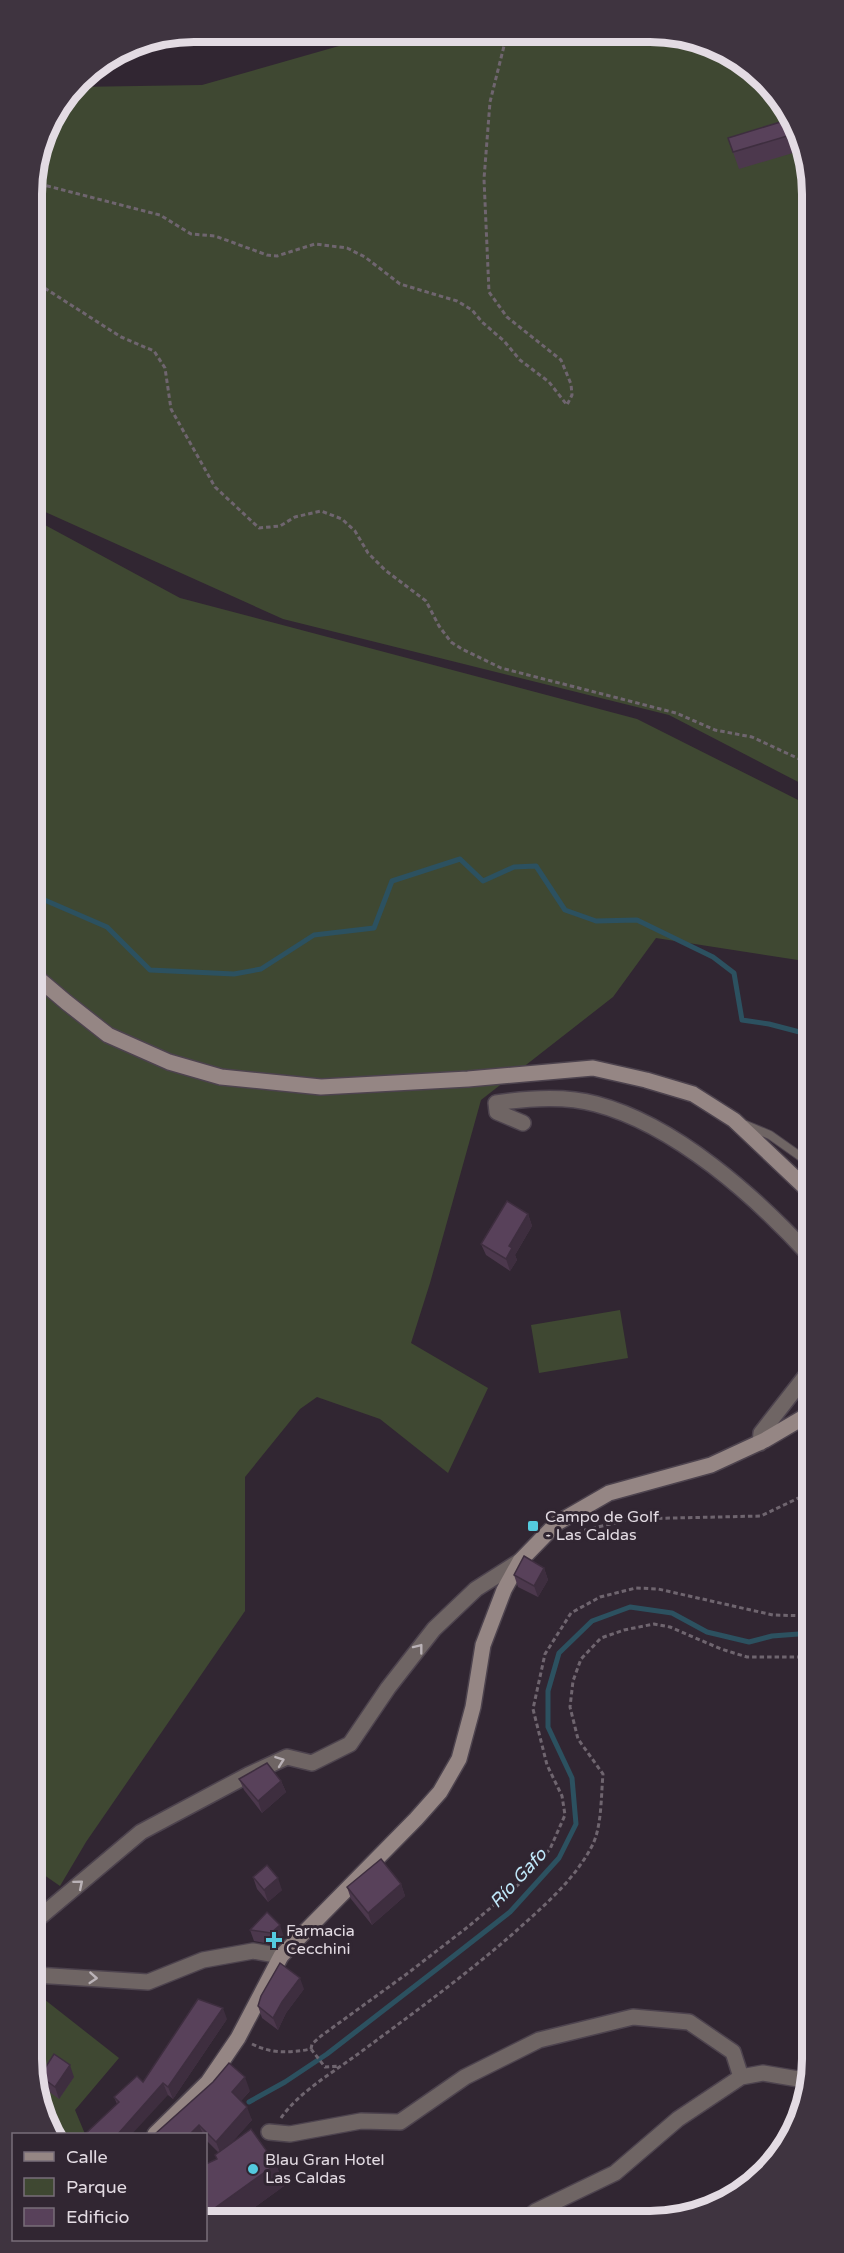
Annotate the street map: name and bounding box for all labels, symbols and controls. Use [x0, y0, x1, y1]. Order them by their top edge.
place label: Campo de Golf - Las Caldas [545, 1507, 660, 1545]
marker: Campo de Golf - Las Caldas [526, 1519, 540, 1533]
one-way arrow [412, 1643, 423, 1654]
one-way arrow [274, 1756, 285, 1769]
water label: Río Gafo [485, 1843, 552, 1912]
one-way arrow [72, 1880, 83, 1891]
place label: Farmacia Cecchini [286, 1921, 355, 1959]
marker: Farmacia Cecchini [267, 1933, 281, 1947]
one-way arrow [88, 1972, 97, 1985]
legend [12, 2133, 207, 2241]
text: Calle [66, 2146, 108, 2168]
place label: Blau Gran Hotel Las Caldas [265, 2150, 385, 2188]
marker: Blau Gran Hotel Las Caldas [246, 2162, 260, 2176]
text: Parque [66, 2176, 127, 2198]
text: Edificio [66, 2206, 130, 2228]

